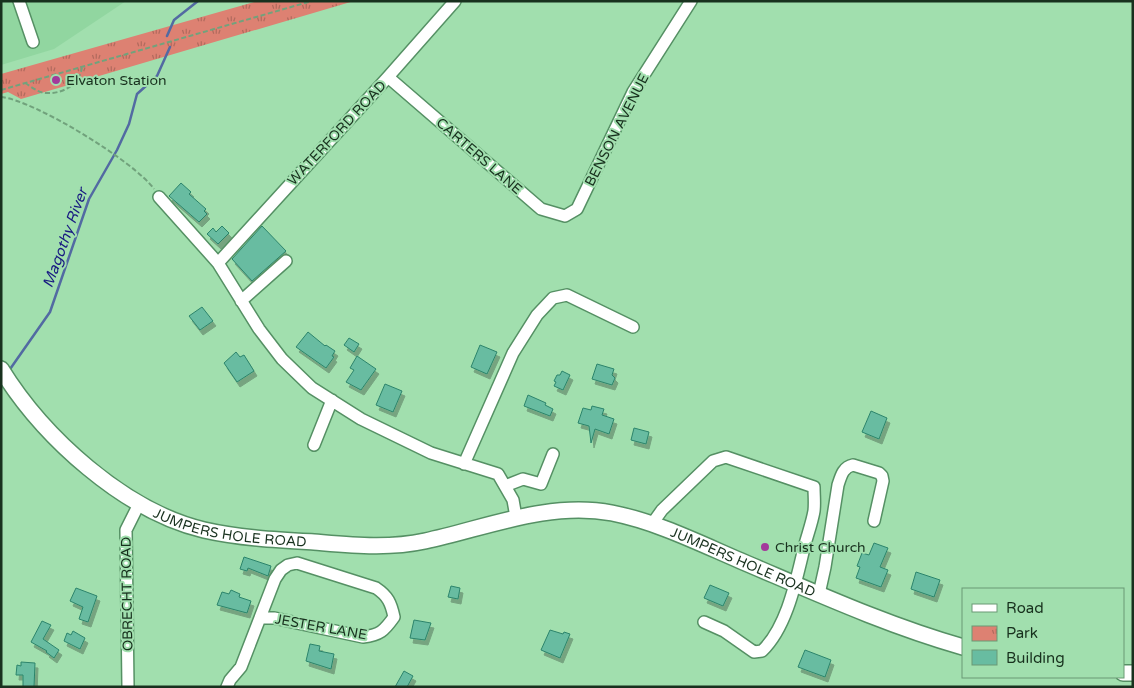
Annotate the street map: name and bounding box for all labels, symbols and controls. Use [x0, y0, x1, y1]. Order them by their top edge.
street label: BENSON AVENUE [581, 71, 653, 189]
place label: Elvaton Station [66, 72, 167, 89]
marker: Elvaton Station [50, 74, 62, 86]
street label: WATERFORD ROAD [284, 77, 390, 189]
street label: CARTERS LANE [433, 114, 525, 198]
water label: Magothy River [39, 184, 92, 290]
street label: JUMPERS HOLE ROAD [151, 504, 307, 550]
street label: JUMPERS HOLE ROAD [668, 523, 818, 600]
street label: OBRECHT ROAD [118, 537, 136, 651]
place label: Christ Church [775, 539, 866, 556]
marker: Christ Church [759, 541, 771, 553]
legend [962, 588, 1124, 678]
text: Road [1006, 599, 1044, 617]
street label: JESTER LANE [274, 611, 368, 643]
text: Park [1006, 624, 1038, 642]
text: Building [1006, 649, 1065, 667]

